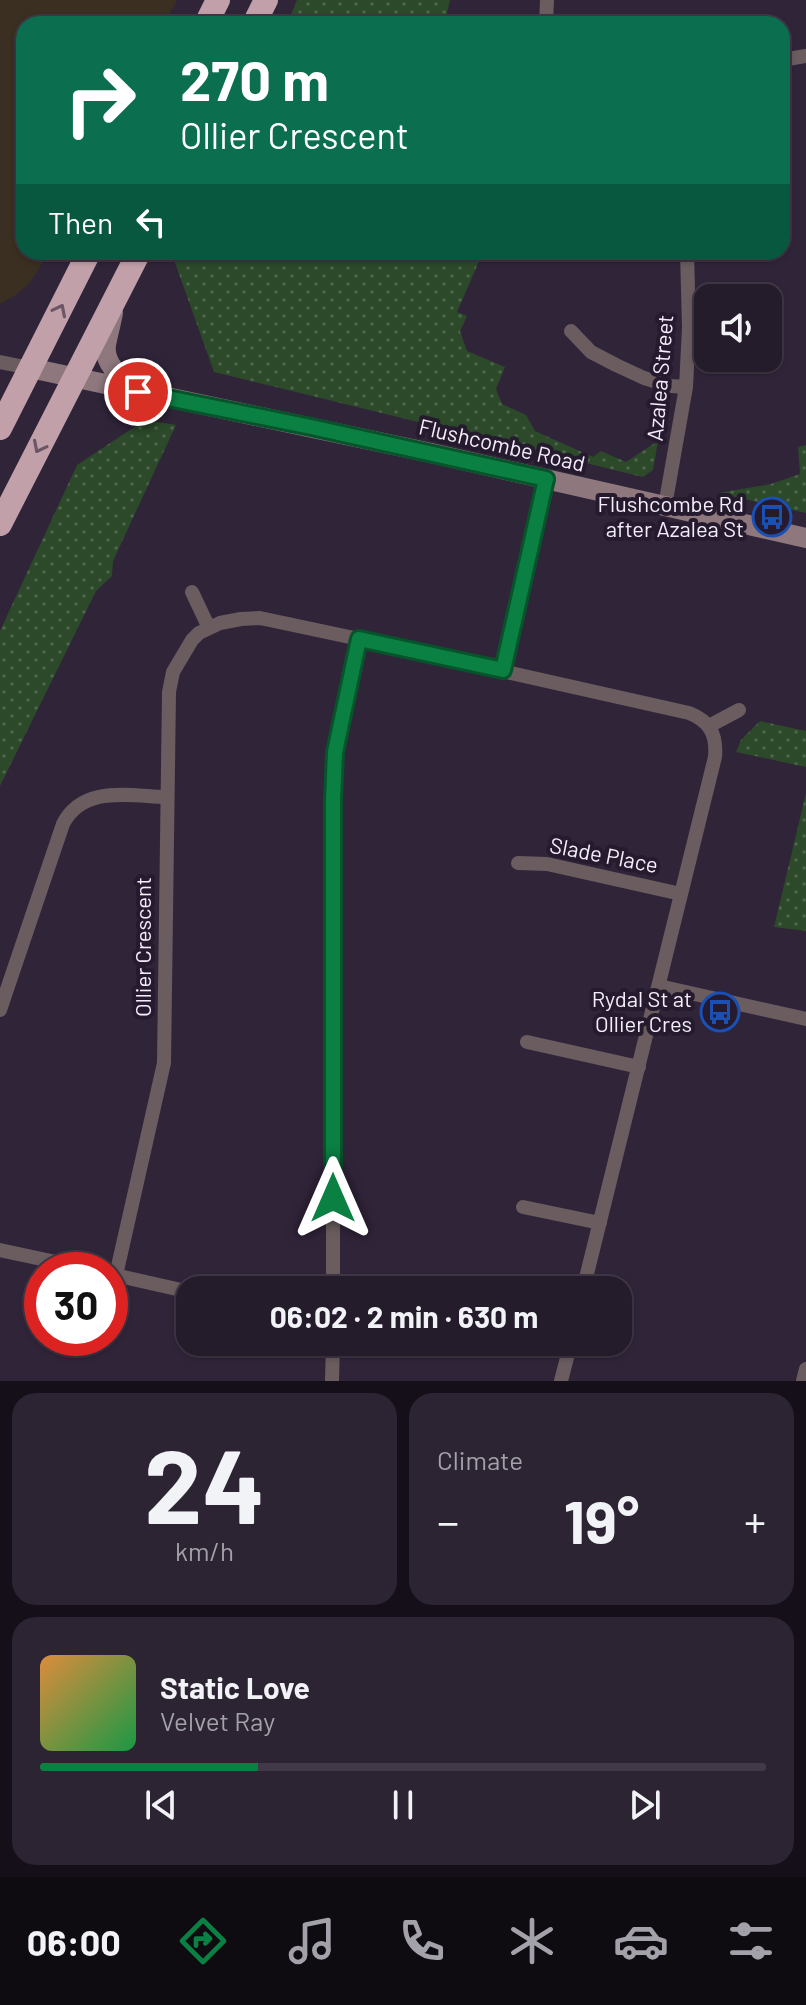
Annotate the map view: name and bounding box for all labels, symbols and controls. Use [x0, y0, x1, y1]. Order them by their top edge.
text: 270 m [180, 45, 329, 112]
icon: right [48, 48, 152, 152]
text: Ollier Crescent [180, 113, 409, 156]
icon: left [129, 200, 173, 244]
text: Then [48, 204, 113, 240]
map controls [694, 284, 782, 372]
button: sound [694, 284, 782, 372]
one-way arrow [50, 303, 65, 318]
street label: Azalea Street [641, 314, 677, 442]
pin [104, 358, 172, 426]
icon: arrive [116, 370, 160, 414]
street label: Flushcombe Road [417, 412, 588, 476]
one-way arrow [34, 439, 49, 454]
place label: Flushcombe Rd after Azalea St [597, 490, 744, 541]
bus stop icon: Flushcombe Rd after Azalea St [751, 496, 793, 538]
street label: Slade Place [548, 831, 661, 877]
street label: Ollier Crescent [129, 877, 155, 1017]
place label: Rydal St at Ollier Cres [592, 985, 692, 1036]
bus stop icon: Rydal St at Ollier Cres [699, 991, 741, 1033]
position arrow [291, 1156, 375, 1240]
speed limit sign: 30 [24, 1252, 128, 1356]
text: 06:02 · 2 min · 630 m [270, 1298, 538, 1334]
text: 24 [144, 1420, 265, 1545]
text: Climate [437, 1444, 523, 1475]
text: 19° [564, 1484, 639, 1556]
text: − [437, 1494, 459, 1547]
text: + [744, 1494, 766, 1547]
text: km/h [175, 1535, 234, 1566]
text: Static Love [160, 1669, 310, 1705]
text: Velvet Ray [160, 1705, 275, 1736]
icon: previous [139, 1783, 183, 1827]
icon: pause [381, 1783, 425, 1827]
icon: next [623, 1783, 667, 1827]
icon: directions [175, 1913, 231, 1969]
icon: music [284, 1913, 340, 1969]
icon: phone [394, 1913, 450, 1969]
icon: climate [504, 1913, 560, 1969]
icon: car [613, 1913, 669, 1969]
icon: filters [723, 1913, 779, 1969]
text: 06:00 [27, 1920, 121, 1963]

